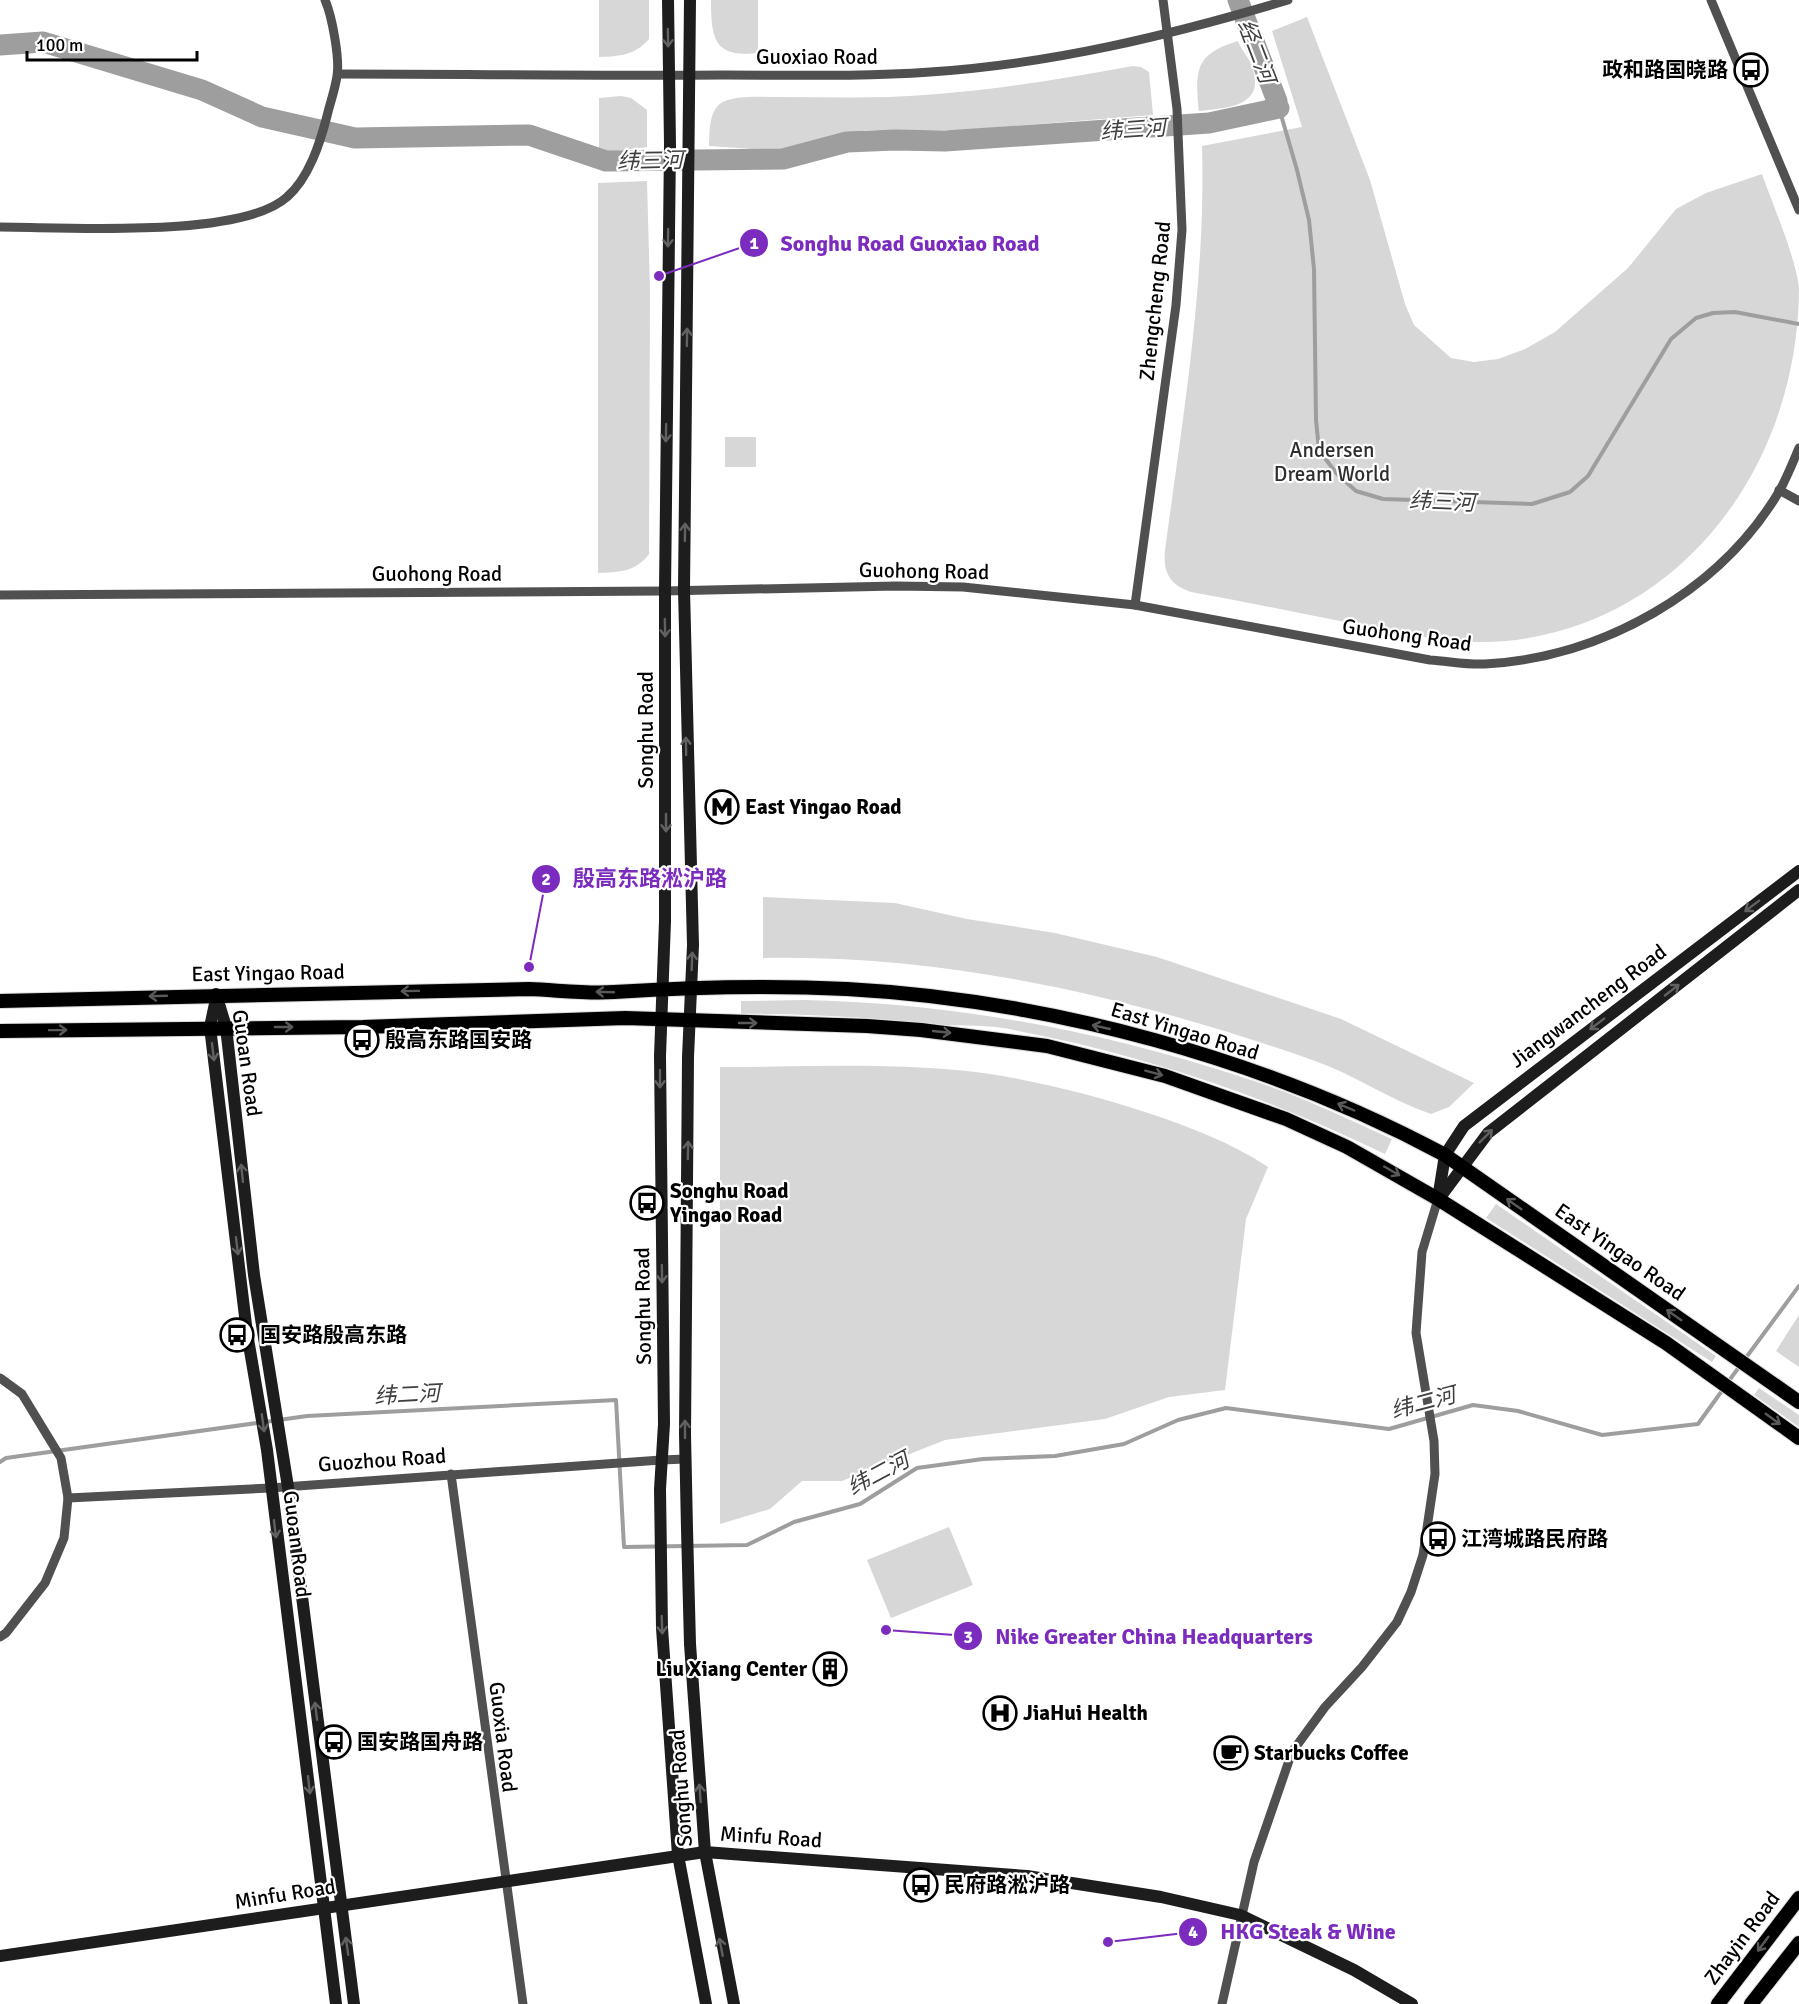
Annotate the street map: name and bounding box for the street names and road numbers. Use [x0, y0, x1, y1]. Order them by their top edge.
street label: Guoxiao Road [756, 44, 878, 70]
street label: Zhengcheng Road [1134, 220, 1176, 382]
street label: Guohong Road [859, 557, 989, 585]
street label: Guohong Road [372, 561, 502, 587]
street label: Guohong Road [1341, 613, 1473, 657]
street label: Songhu Road [633, 671, 659, 789]
street label: Jiangwancheng Road [1505, 939, 1671, 1073]
street label: East Yingao Road [191, 959, 345, 987]
street label: East Yingao Road [1108, 996, 1262, 1066]
street label: Guoan Road [227, 1008, 267, 1118]
street label: East Yingao Road [1550, 1197, 1690, 1307]
street label: Songhu Road [629, 1247, 657, 1365]
street label: Guozhou Road [317, 1443, 447, 1477]
street label: Guoan Road [278, 1489, 316, 1599]
street label: Guoxia Road [483, 1680, 523, 1794]
street label: Songhu Road [664, 1728, 698, 1848]
street label: Minfu Road [719, 1820, 823, 1854]
street label: Minfu Road [232, 1873, 338, 1915]
street label: Zhayin Road [1698, 1886, 1786, 1990]

